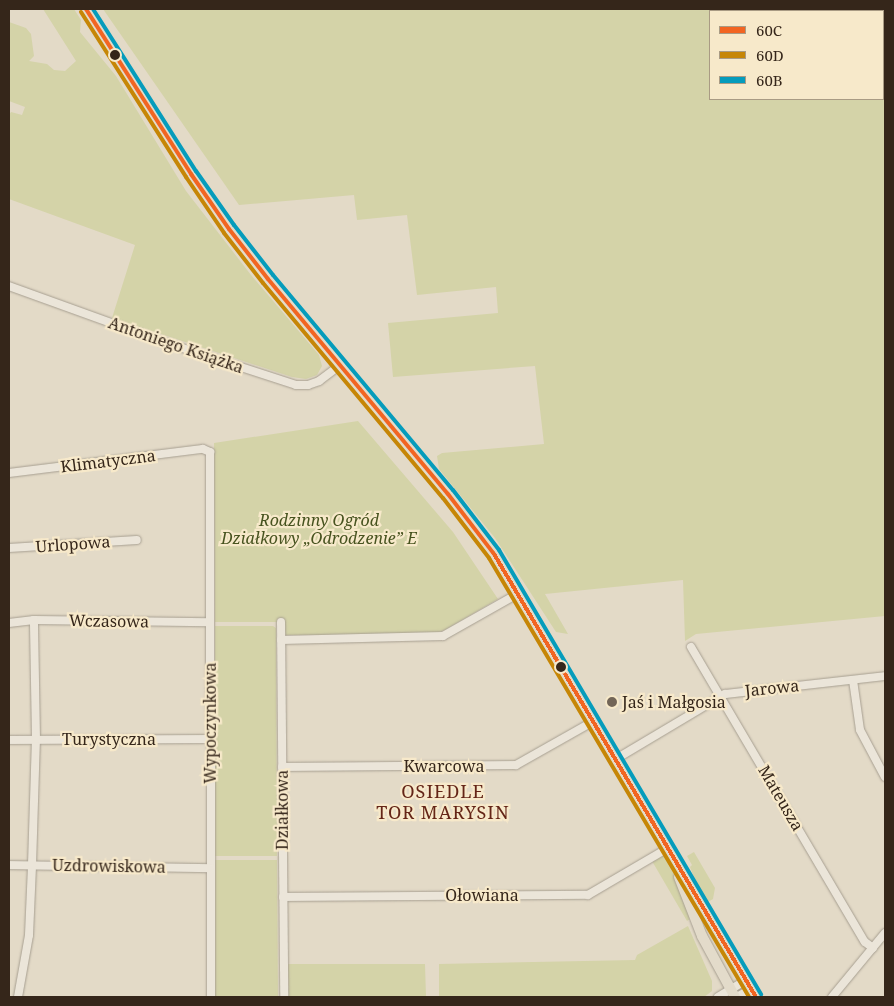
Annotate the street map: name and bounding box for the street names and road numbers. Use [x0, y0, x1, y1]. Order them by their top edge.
street label: Antoniego Książka [106, 313, 246, 377]
street label: Klimatyczna [59, 446, 157, 476]
street label: Urlopowa [35, 532, 111, 556]
street label: Wczasowa [69, 611, 149, 631]
street label: Wypoczynkowa [200, 662, 220, 784]
street label: Jarowa [744, 676, 800, 700]
street label: Turystyczna [62, 729, 156, 749]
street label: Kwarcowa [404, 756, 484, 776]
street label: Mateusza [754, 762, 808, 834]
street label: Działkowa [272, 770, 292, 850]
street label: Uzdrowiskowa [52, 855, 166, 877]
street label: Ołowiana [445, 885, 519, 905]

